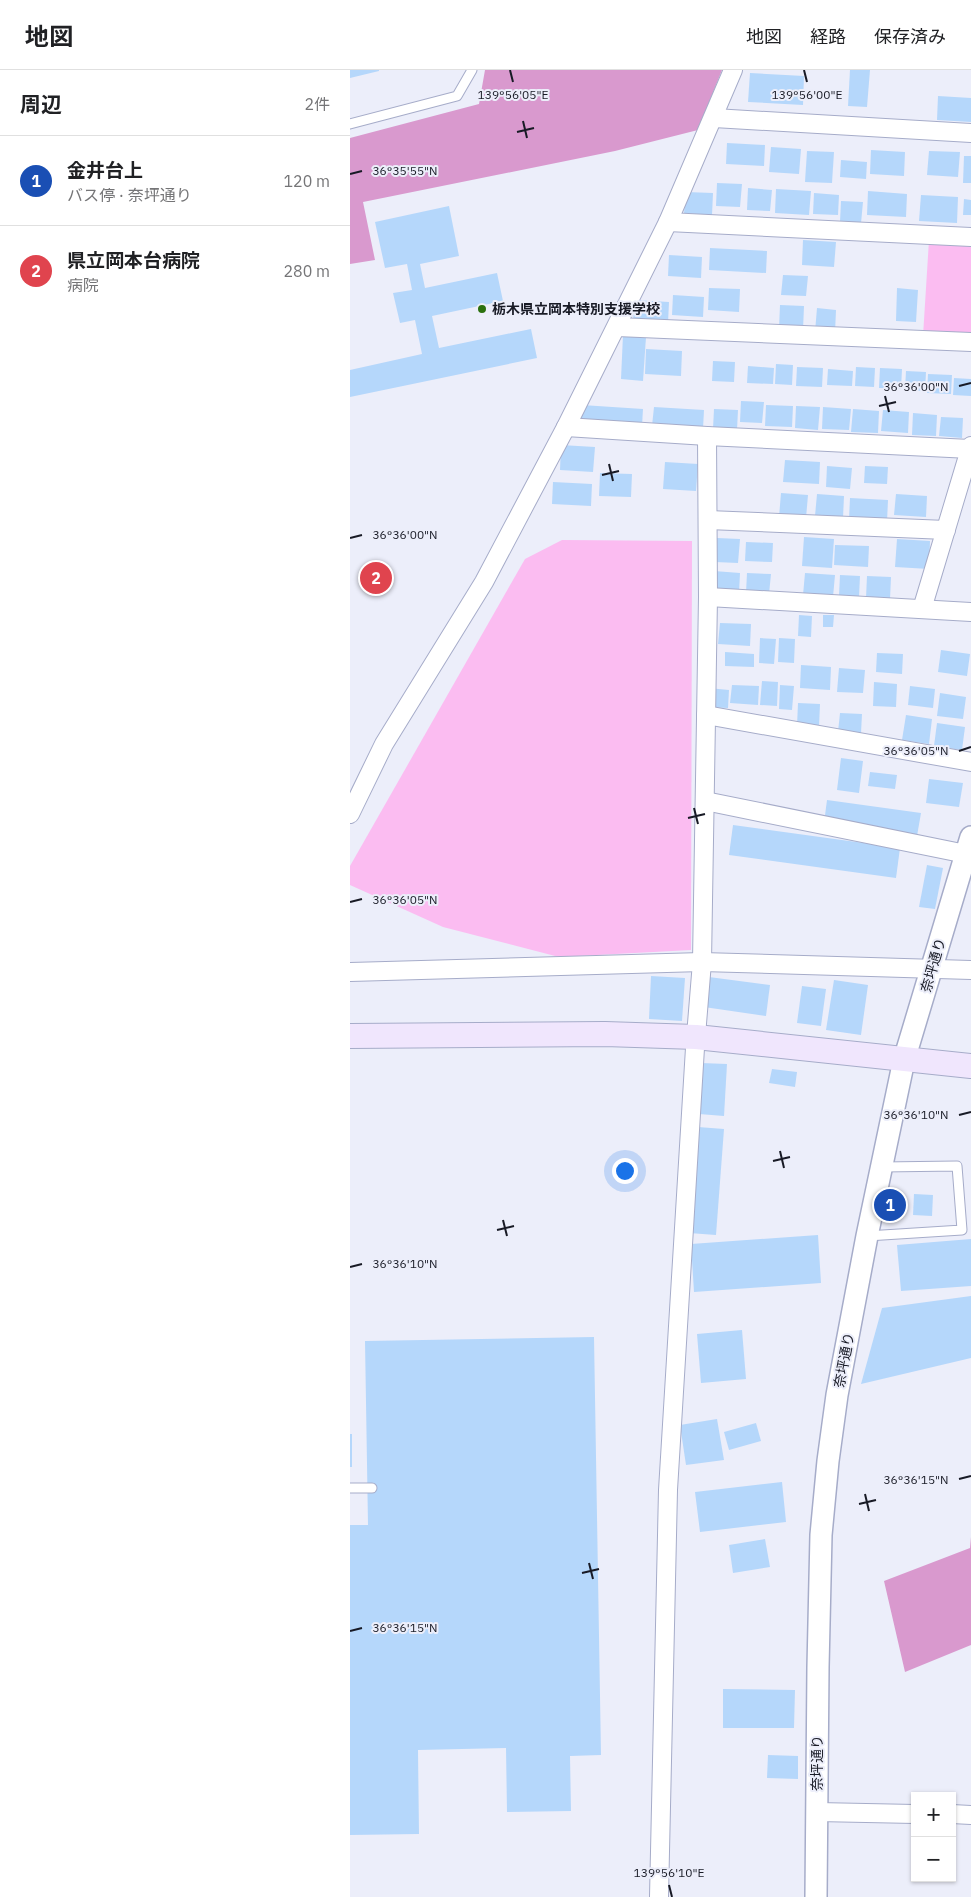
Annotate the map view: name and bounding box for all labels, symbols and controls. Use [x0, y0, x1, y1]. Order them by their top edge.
text: 地図 [25, 20, 73, 52]
text: 地図 [746, 25, 782, 48]
text: 経路 [810, 25, 846, 48]
text: 保存済み [874, 25, 946, 48]
text: 139°56'05"E [478, 87, 548, 102]
text: 139°56'00"E [772, 87, 842, 102]
text: 周辺 [20, 90, 62, 118]
text: 2件 [304, 94, 330, 114]
text: 金井台上 [67, 158, 143, 182]
text: 36°35'55"N [372, 163, 438, 178]
text: 1 [31, 171, 41, 191]
text: 120 m [283, 171, 330, 191]
text: バス停 · 奈坪通り [67, 185, 192, 205]
text: 県立岡本台病院 [67, 248, 200, 272]
text: 2 [31, 261, 41, 281]
text: 280 m [283, 261, 330, 281]
text: 病院 [67, 275, 99, 295]
place label: 栃木県立岡本特別支援学校 [492, 300, 660, 318]
marker: 栃木県立岡本特別支援学校 [476, 303, 488, 315]
text: 36°36'00"N [883, 379, 949, 394]
text: 36°36'00"N [372, 527, 438, 542]
pin: 2 [360, 559, 392, 597]
text: 36°36'05"N [883, 743, 949, 758]
text: 36°36'05"N [372, 892, 438, 907]
street label: 奈坪通り [917, 936, 949, 994]
text: 36°36'10"N [883, 1107, 949, 1122]
your location [612, 1158, 638, 1184]
pin: 1 [874, 1186, 906, 1224]
text: 36°36'10"N [372, 1256, 438, 1271]
street label: 奈坪通り [830, 1331, 858, 1389]
text: 36°36'15"N [883, 1472, 949, 1487]
text: 36°36'15"N [372, 1620, 438, 1635]
street label: 奈坪通り [808, 1735, 826, 1791]
map controls [911, 1792, 956, 1882]
button: + [911, 1792, 956, 1837]
button: − [911, 1837, 956, 1882]
text: 139°56'10"E [634, 1865, 704, 1880]

